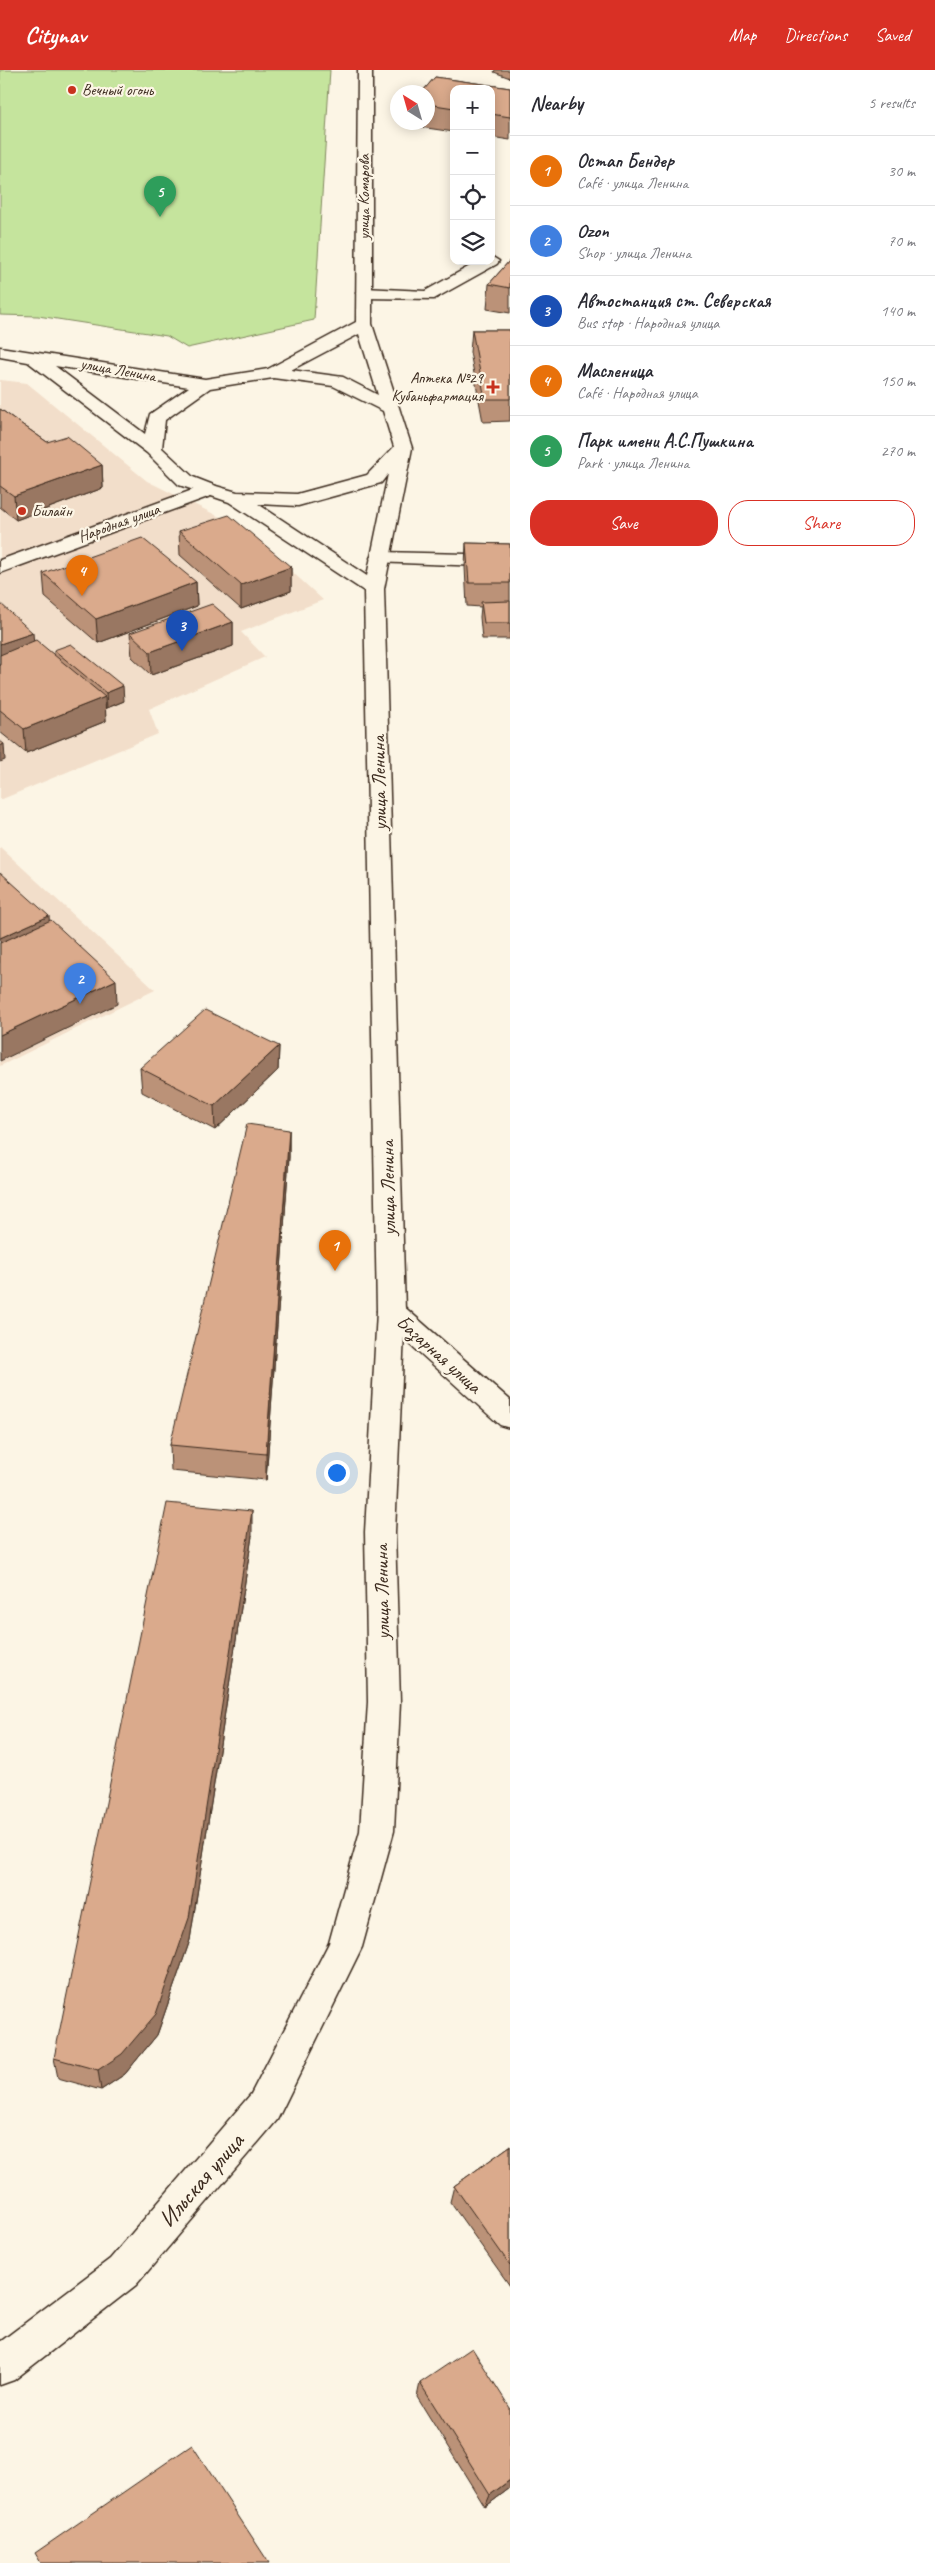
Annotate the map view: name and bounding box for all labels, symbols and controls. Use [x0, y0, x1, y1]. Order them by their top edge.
text: Citynav [25, 20, 86, 50]
text: Map [729, 24, 756, 46]
text: Directions [784, 24, 847, 46]
text: Saved [875, 24, 910, 46]
place label: Вечный огонь [82, 80, 154, 100]
marker: Вечный огонь [66, 84, 78, 96]
north arrow [390, 85, 435, 130]
map controls [450, 85, 495, 265]
button: + [450, 85, 495, 130]
text: Nearby [530, 90, 583, 116]
text: 5 results [868, 93, 915, 113]
button: − [450, 130, 495, 175]
text: Остап Бендер [577, 149, 674, 173]
street label: улица Комарова [354, 153, 374, 241]
text: 1 [542, 161, 550, 181]
text: 30 m [888, 161, 915, 181]
text: Café · улица Ленина [577, 173, 688, 193]
button: locate [450, 175, 495, 220]
pin: 5 [144, 176, 176, 217]
text: Ozon [577, 219, 609, 243]
button: layers [450, 220, 495, 265]
text: 2 [542, 231, 550, 251]
text: 70 m [888, 231, 915, 251]
text: Shop · улица Ленина [577, 243, 691, 263]
text: Автостанция ст. Северская [577, 289, 770, 313]
text: 3 [542, 301, 550, 321]
text: 140 m [881, 301, 915, 321]
text: Bus stop · Народная улица [577, 313, 719, 333]
street label: улица Ленина [78, 353, 159, 387]
text: Масленица [577, 359, 652, 383]
place label: Аптека №29 Кубаньфармация [392, 368, 485, 406]
text: 4 [542, 371, 550, 391]
text: 150 m [881, 371, 915, 391]
marker: Аптека №29 Кубаньфармация [487, 381, 499, 393]
text: Café · Народная улица [577, 383, 698, 403]
text: Парк имени А.С.Пушкина [577, 429, 753, 453]
text: 5 [543, 441, 549, 461]
text: 270 m [881, 441, 915, 461]
text: Park · улица Ленина [577, 453, 689, 473]
street label: Народная улица [75, 499, 164, 547]
button: Save [530, 500, 718, 546]
button: Share [728, 500, 915, 546]
place label: Билайн [32, 501, 73, 521]
marker: Билайн [16, 505, 28, 517]
pin: 4 [66, 555, 98, 596]
pin: 3 [166, 610, 198, 651]
street label: улица Ленина [366, 733, 392, 832]
pin: 2 [64, 963, 96, 1004]
street label: улица Ленина [375, 1138, 401, 1237]
pin: 1 [319, 1230, 351, 1271]
street label: Базарная улица [391, 1309, 488, 1400]
your location [324, 1460, 350, 1486]
street label: улица Ленина [369, 1542, 395, 1641]
street label: Ильская улица [152, 2126, 251, 2233]

